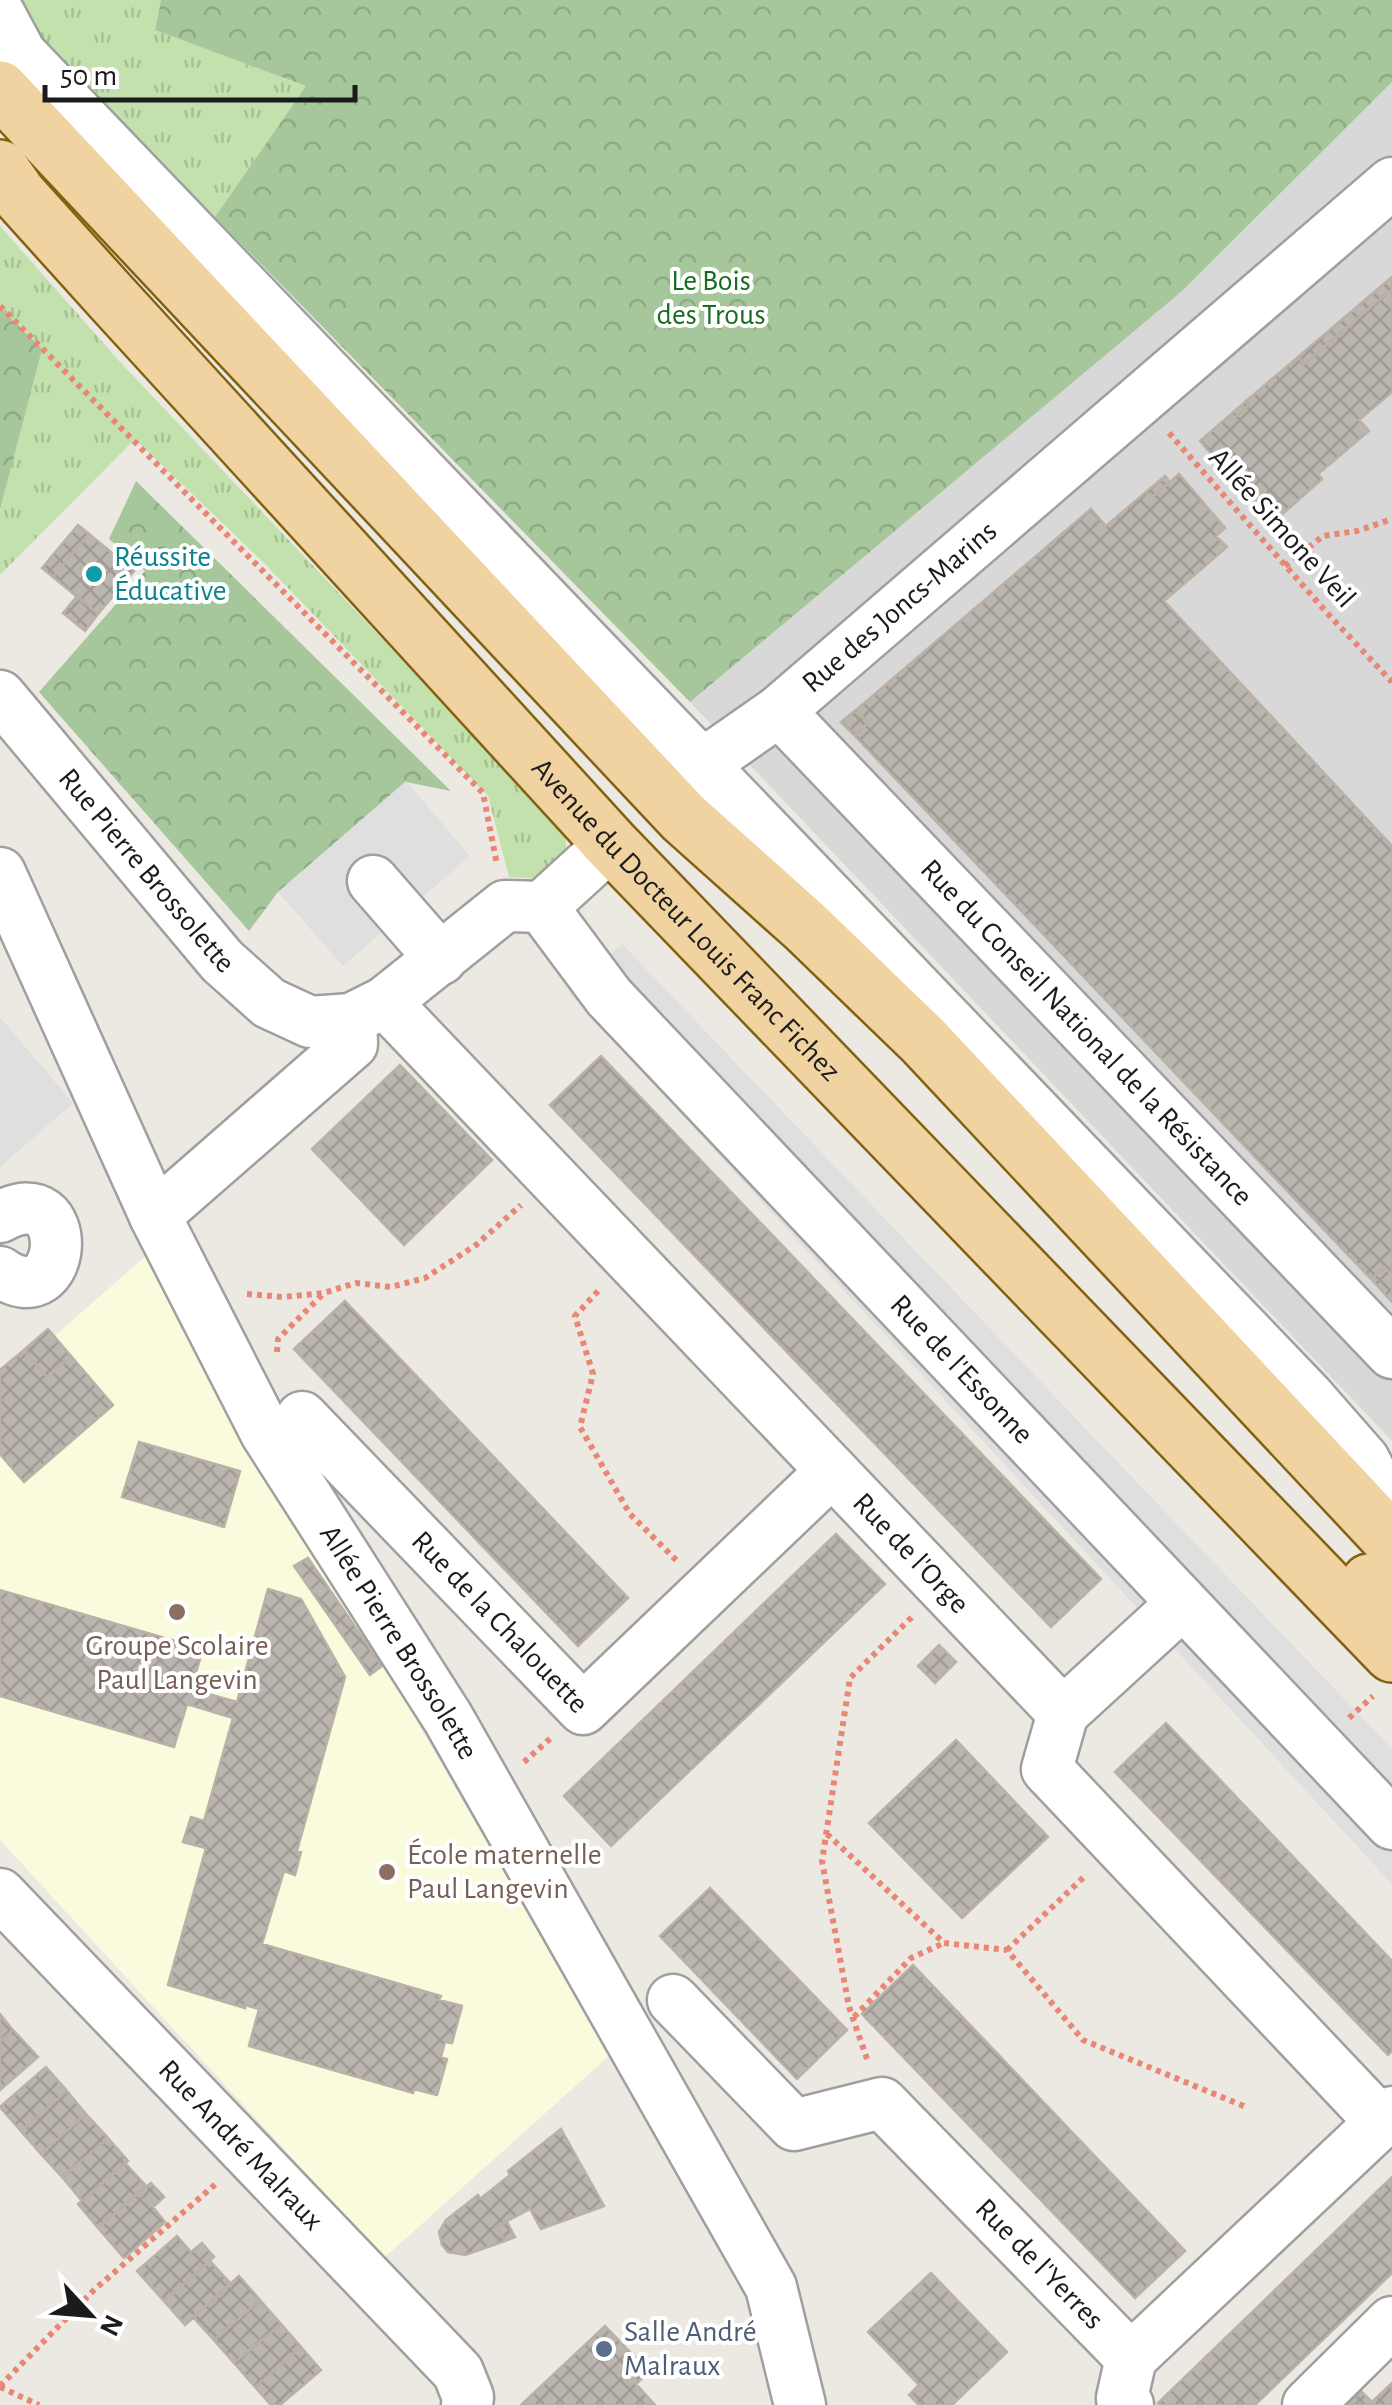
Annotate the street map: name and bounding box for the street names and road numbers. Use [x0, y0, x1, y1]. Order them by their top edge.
street label: Allée Simone Veil [1203, 443, 1361, 613]
street label: Rue des Joncs-Marins [797, 516, 1003, 699]
street label: Avenue du Docteur Louis Franc Fichez [526, 753, 846, 1087]
street label: Rue Pierre Brossolette [53, 763, 240, 979]
street label: Rue du Conseil National de la Résistance [915, 854, 1258, 1212]
street label: Rue de l'Essonne [884, 1289, 1039, 1450]
street label: Rue de l'Orge [847, 1488, 975, 1619]
street label: Allée Pierre Brossolette [314, 1520, 483, 1765]
street label: Rue de la Chalouette [406, 1526, 594, 1719]
street label: Rue André Malraux [153, 2054, 329, 2236]
street label: Rue de l'Yerres [970, 2193, 1109, 2335]

